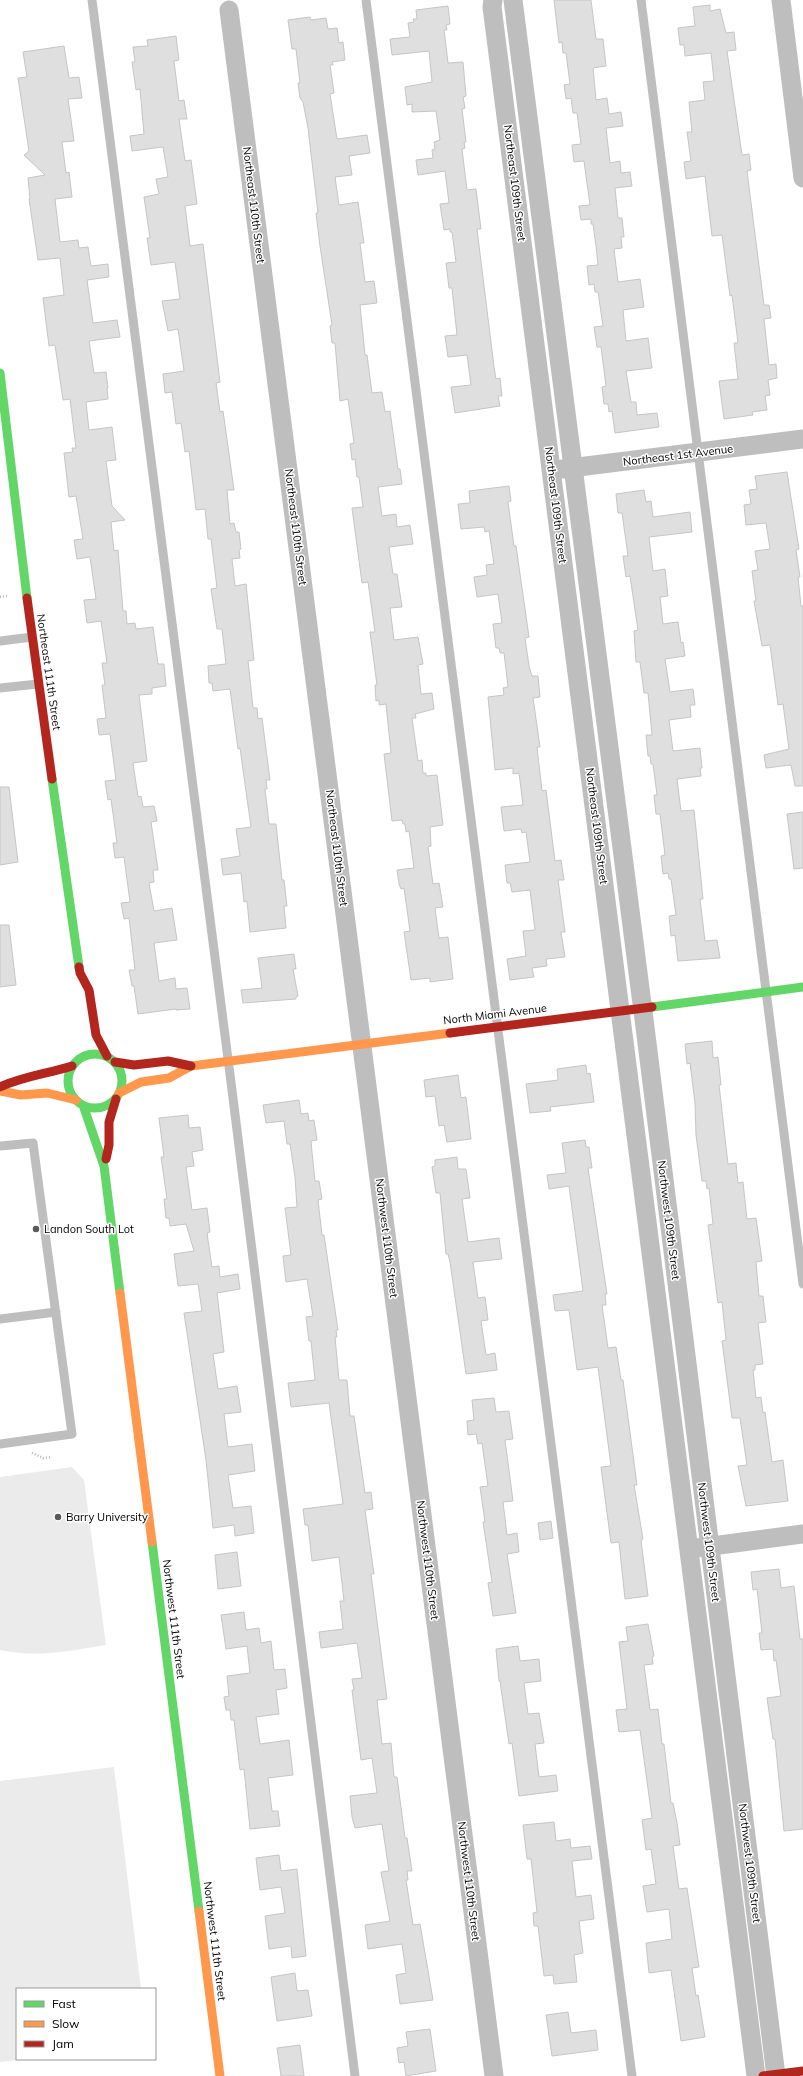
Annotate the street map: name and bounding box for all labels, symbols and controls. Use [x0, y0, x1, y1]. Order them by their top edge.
street label: Northeast 109th Street [501, 124, 529, 242]
street label: Northeast 110th Street [240, 146, 268, 264]
street label: Northeast 1st Avenue [622, 441, 734, 469]
street label: Northeast 109th Street [542, 446, 570, 564]
street label: Northeast 110th Street [282, 468, 310, 586]
street label: Northeast 111th Street [34, 613, 64, 731]
street label: Northeast 109th Street [583, 767, 611, 885]
street label: Northeast 110th Street [323, 789, 351, 907]
street label: North Miami Avenue [442, 1001, 548, 1027]
street label: Northwest 109th Street [655, 1160, 683, 1281]
street label: Northwest 110th Street [373, 1178, 401, 1299]
place label: Landon South Lot [44, 1222, 134, 1236]
marker: Landon South Lot [31, 1224, 41, 1234]
street label: Northwest 109th Street [695, 1482, 723, 1603]
street label: Northwest 110th Street [414, 1500, 442, 1621]
place label: Barry University [66, 1510, 148, 1524]
marker: Barry University [53, 1512, 63, 1522]
street label: Northwest 111th Street [160, 1559, 188, 1680]
street label: Northwest 109th Street [736, 1803, 764, 1924]
street label: Northwest 110th Street [455, 1821, 483, 1942]
street label: Northwest 111th Street [201, 1881, 229, 2002]
legend [16, 1988, 156, 2060]
text: Fast [52, 1996, 76, 2011]
text: Slow [52, 2016, 80, 2031]
text: Jam [52, 2036, 74, 2051]

